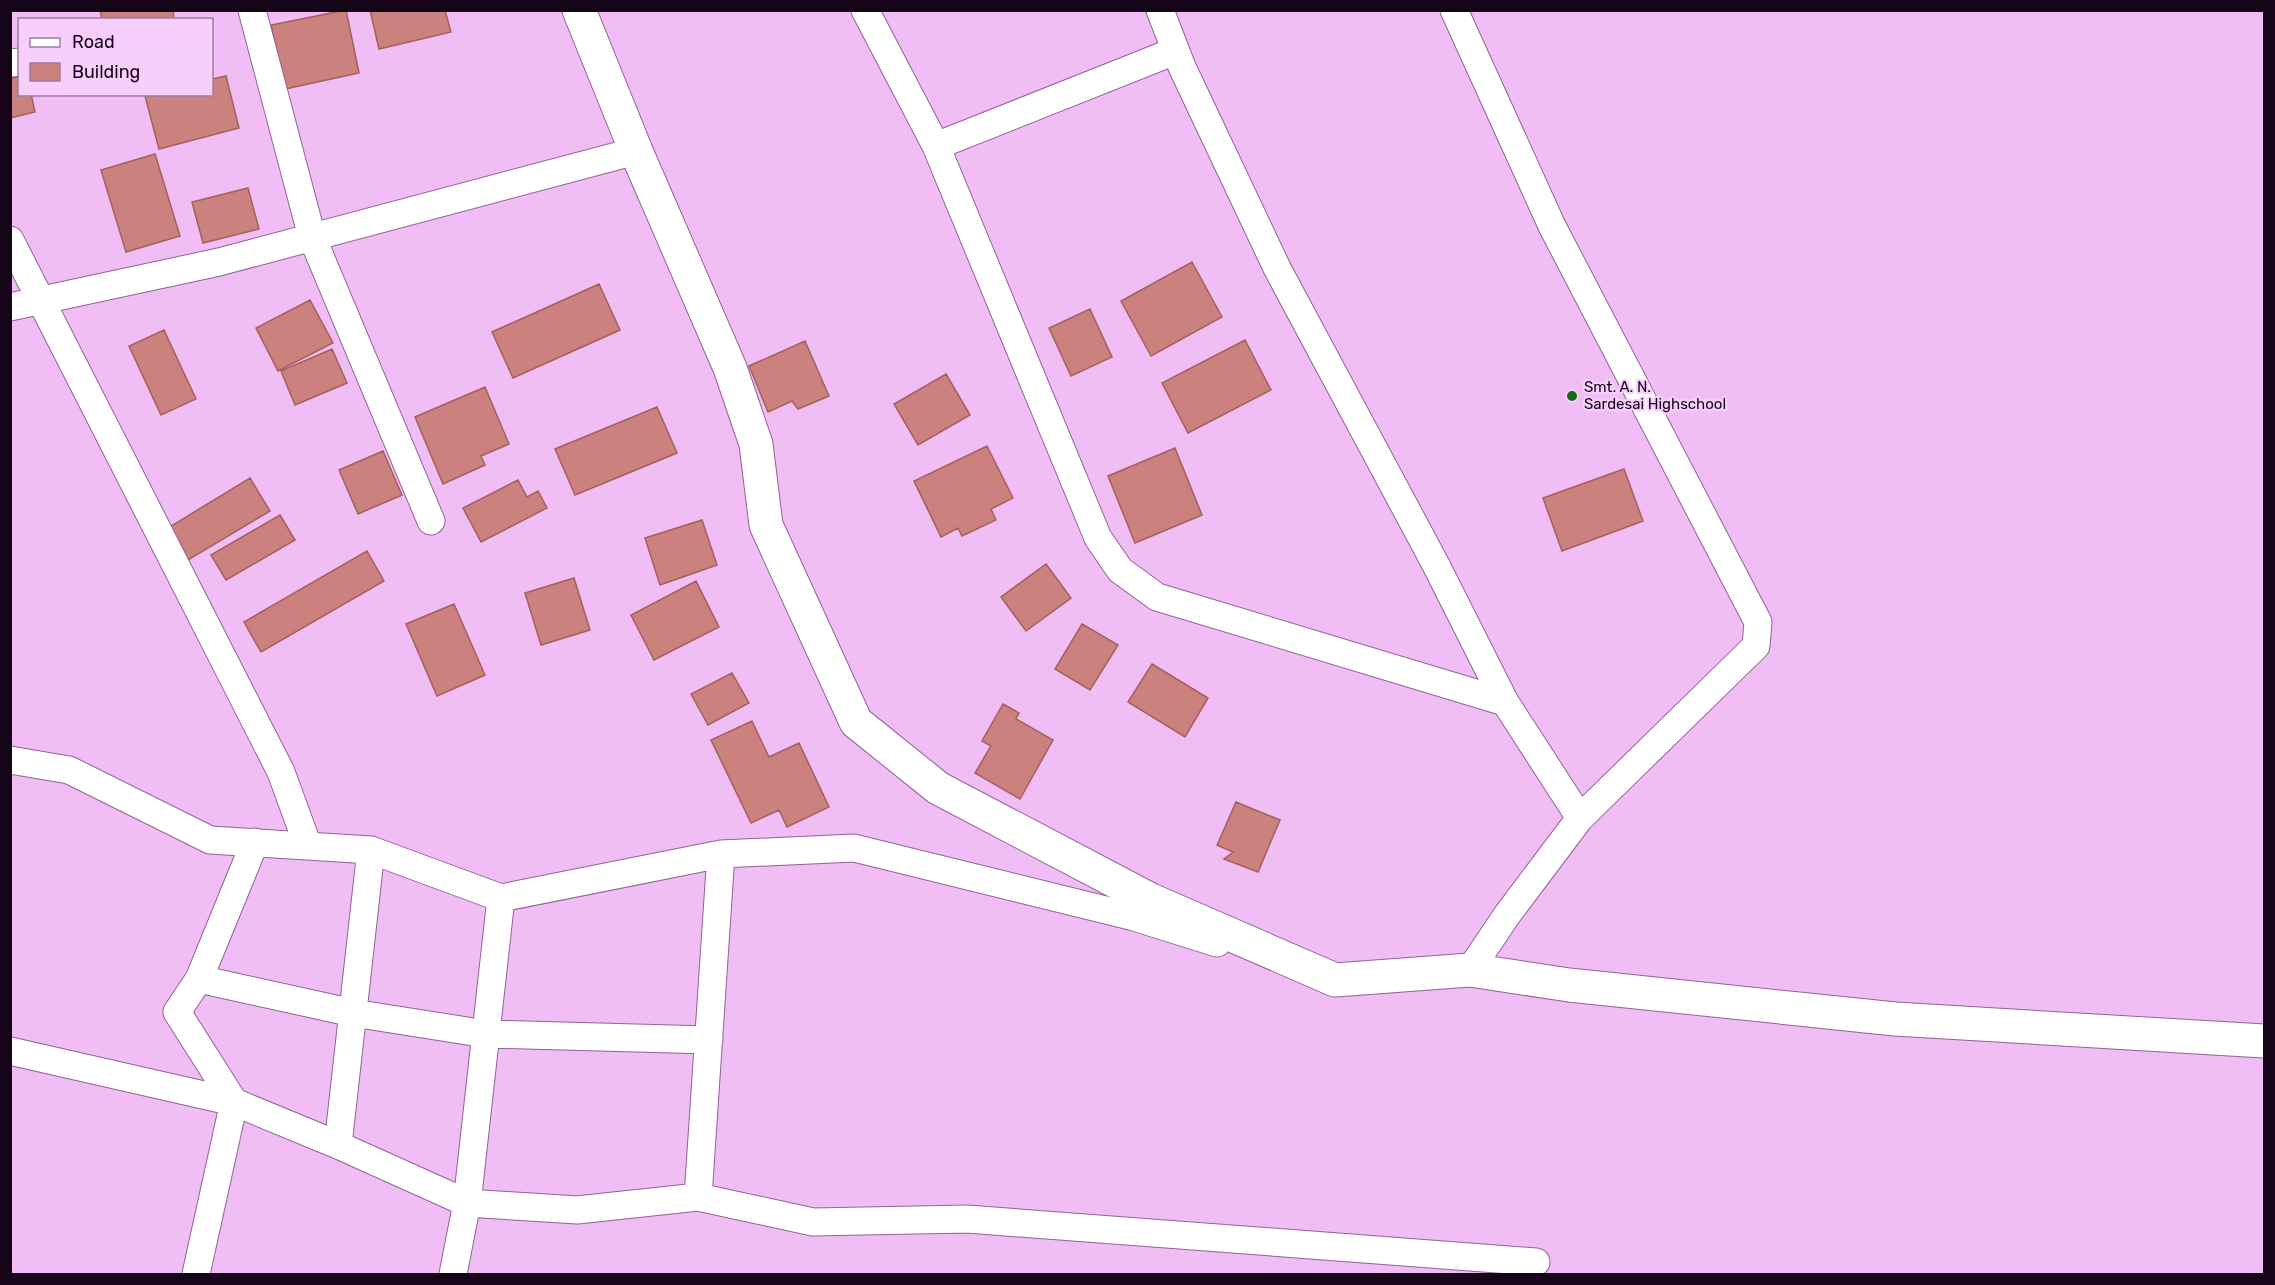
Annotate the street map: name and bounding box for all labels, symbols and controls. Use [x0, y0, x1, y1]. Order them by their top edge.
legend [18, 18, 213, 96]
text: Road [72, 31, 115, 53]
text: Building [72, 61, 140, 83]
place label: Smt. A. N. Sardesai Highschool [1584, 378, 1726, 413]
marker: Smt. A. N. Sardesai Highschool [1565, 389, 1579, 403]

